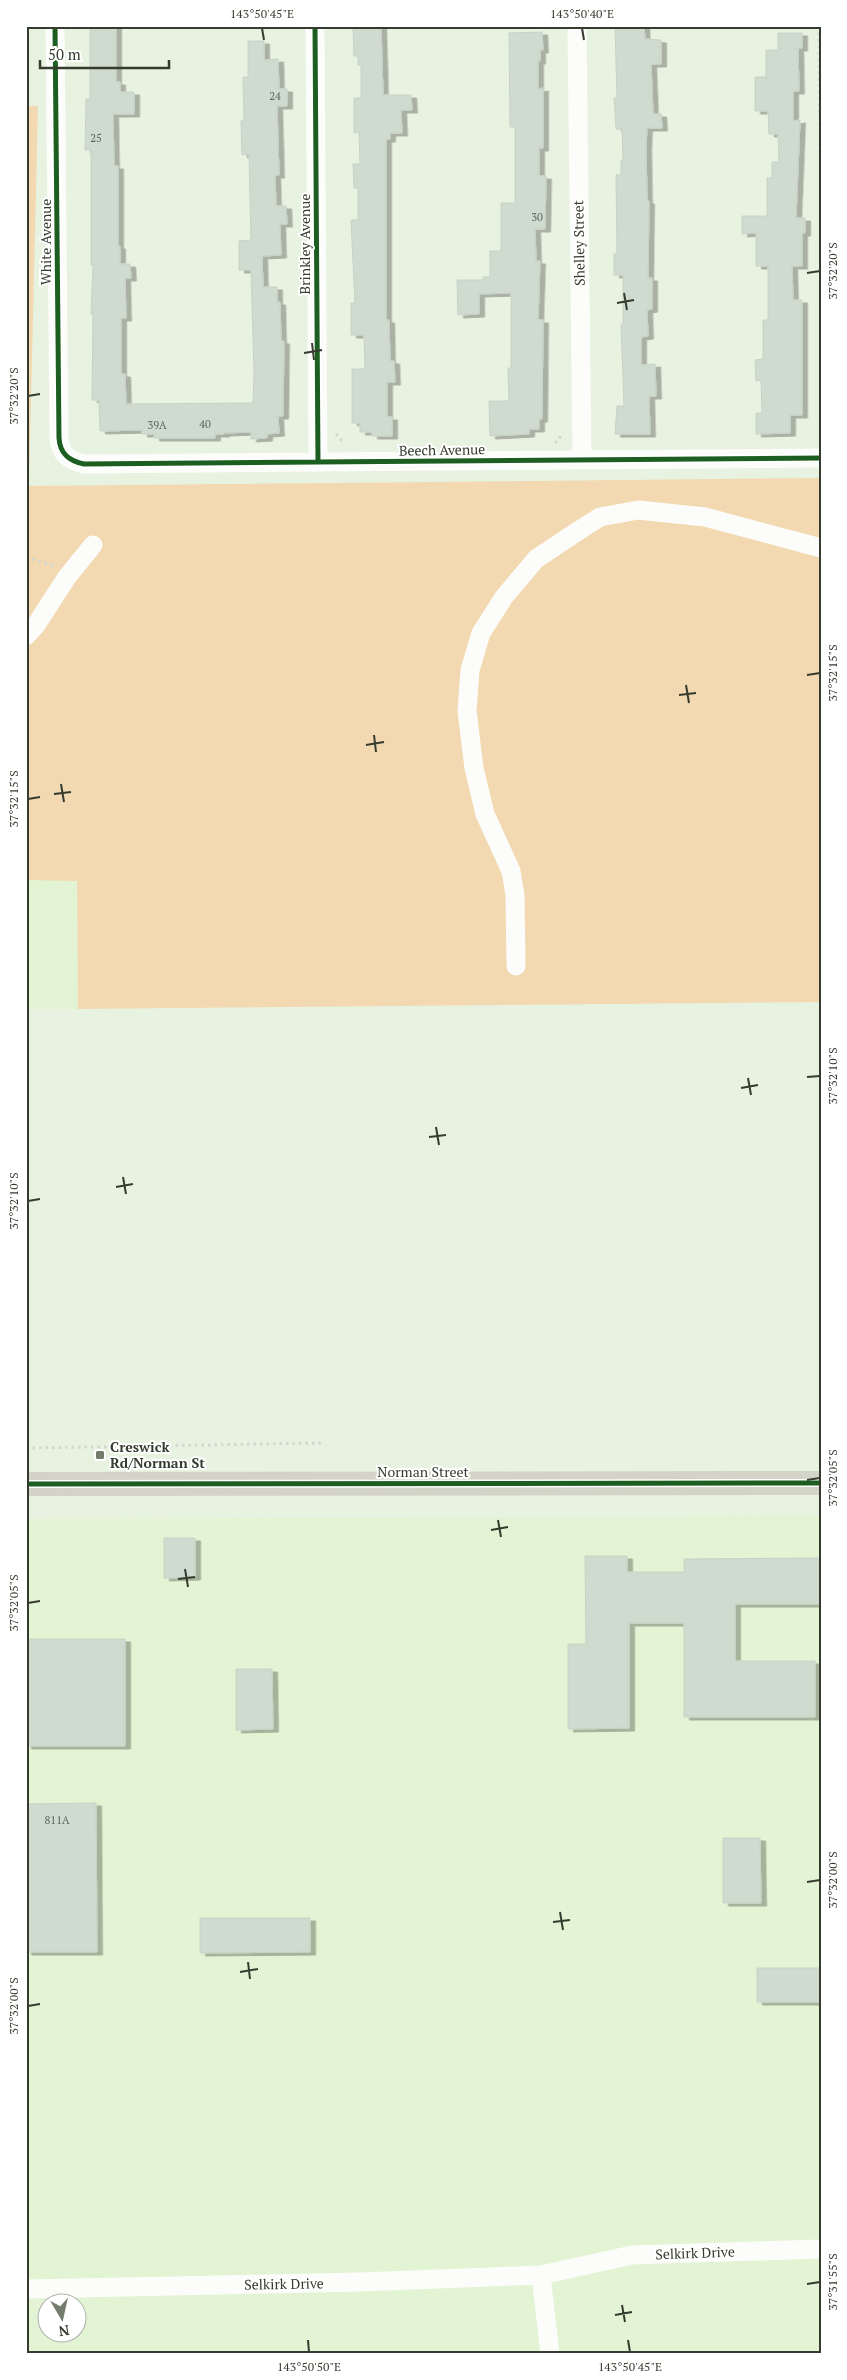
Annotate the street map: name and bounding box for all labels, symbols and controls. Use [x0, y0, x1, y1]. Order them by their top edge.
text: 143°50'45"E [230, 6, 294, 21]
text: 143°50'40"E [550, 6, 614, 21]
scale bar [40, 38, 169, 70]
text: 50 m [48, 44, 81, 64]
house number: 24 [269, 89, 281, 103]
house number: 25 [90, 131, 102, 145]
street label: Brinkley Avenue [295, 194, 314, 294]
street label: White Avenue [36, 199, 55, 285]
street label: Shelley Street [568, 199, 589, 286]
house number: 30 [531, 210, 543, 224]
text: 37°32'20"S [825, 242, 840, 300]
text: 37°32'20"S [6, 367, 21, 425]
house number: 40 [199, 417, 211, 431]
house number: 39A [147, 418, 167, 432]
street label: Beech Avenue [399, 439, 485, 460]
text: 37°32'15"S [825, 644, 840, 702]
text: 37°32'15"S [6, 770, 21, 828]
text: 37°32'10"S [825, 1047, 840, 1105]
text: 37°32'10"S [6, 1172, 21, 1230]
place label: Creswick Rd/Norman St [110, 1437, 205, 1472]
marker: Creswick Rd/Norman St [94, 1449, 106, 1461]
text: 37°32'05"S [825, 1449, 840, 1507]
street label: Norman Street [377, 1462, 470, 1481]
text: 37°32'05"S [6, 1574, 21, 1632]
house number: 811A [44, 1813, 70, 1827]
text: 37°32'00"S [825, 1851, 840, 1909]
text: 37°32'00"S [6, 1977, 21, 2035]
street label: Selkirk Drive [655, 2242, 735, 2263]
text: 37°31'55"S [825, 2253, 840, 2311]
street label: Selkirk Drive [244, 2273, 324, 2294]
north arrow [38, 2292, 88, 2342]
text: N [57, 2321, 71, 2342]
text: 143°50'50"E [277, 2359, 341, 2374]
text: 143°50'45"E [598, 2359, 662, 2374]

